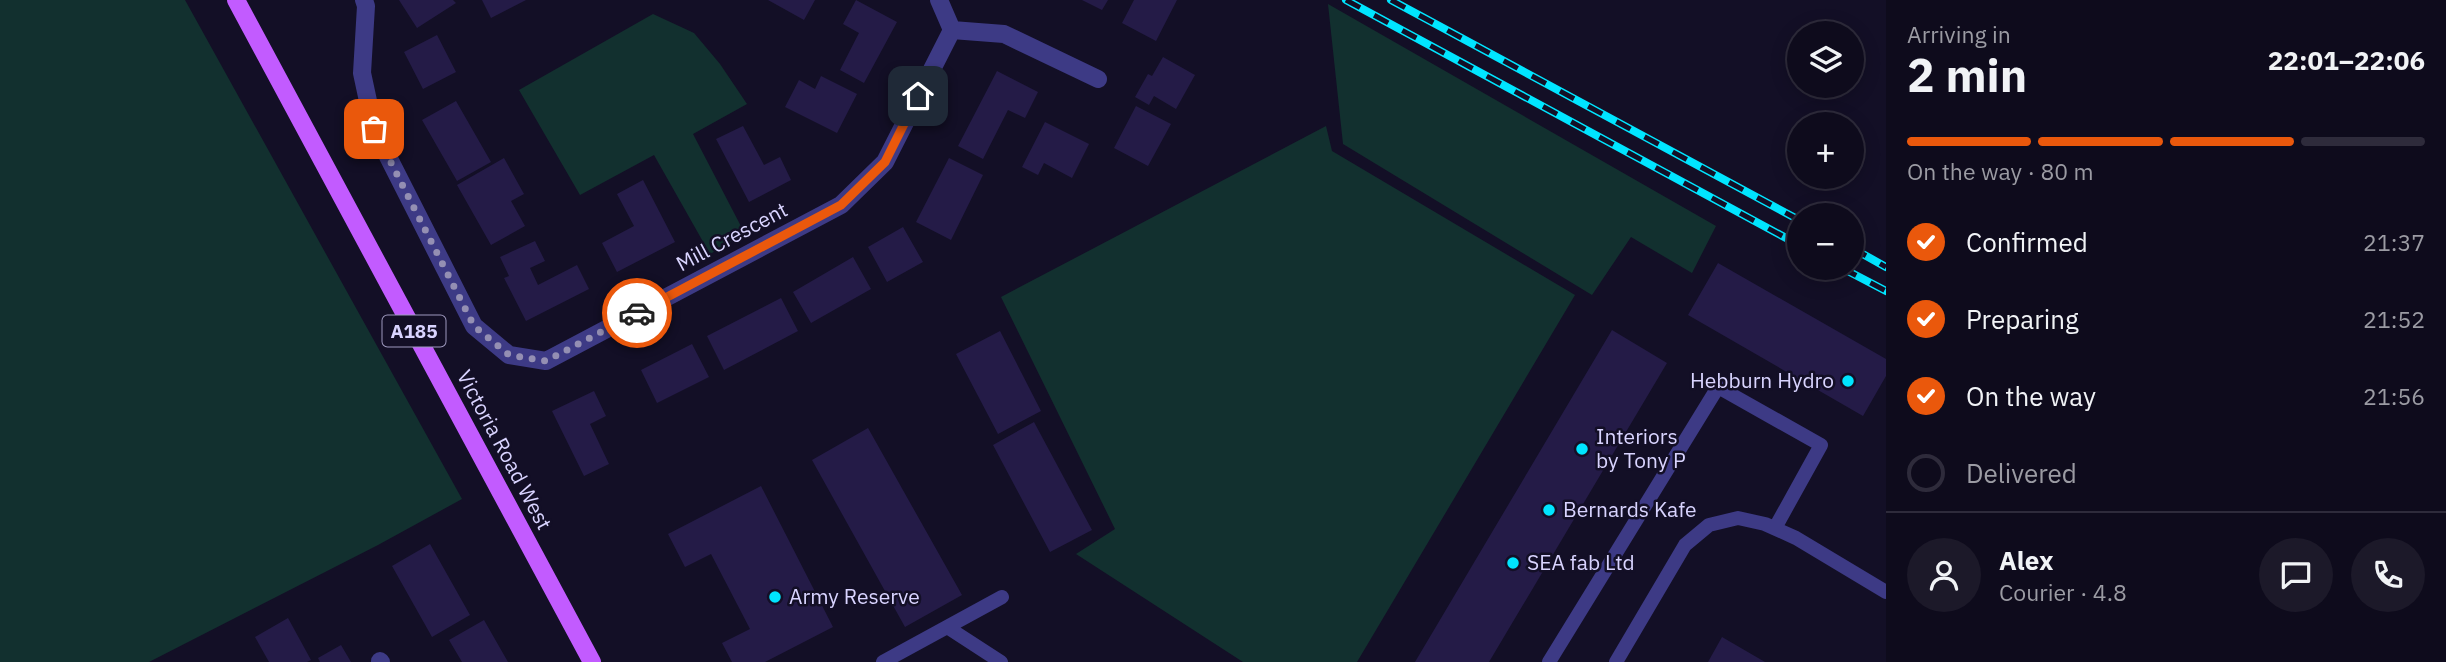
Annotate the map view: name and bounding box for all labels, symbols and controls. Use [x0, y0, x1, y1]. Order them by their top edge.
text: Arriving in [1907, 19, 2011, 49]
map controls [1787, 21, 1864, 280]
button: layers [1787, 21, 1864, 98]
text: 22:01–22:06 [2268, 43, 2425, 77]
text: 2 min [1907, 45, 2027, 105]
pin [888, 66, 948, 126]
icon: home [899, 77, 937, 115]
pin [344, 99, 404, 159]
icon: bag [355, 110, 393, 148]
button: + [1787, 112, 1864, 189]
text: On the way · 80 m [1907, 156, 2094, 186]
street label: Mill Crescent [671, 195, 792, 277]
button: − [1787, 203, 1864, 280]
icon: check [1907, 223, 1945, 261]
text: Confirmed [1966, 225, 2088, 259]
text: 21:37 [2363, 227, 2425, 257]
courier [602, 278, 672, 348]
icon: car [618, 294, 656, 332]
icon: check [1907, 300, 1945, 338]
text: Preparing [1966, 302, 2079, 336]
text: 21:52 [2363, 304, 2425, 334]
road number: A185 [382, 316, 446, 346]
street label: Victoria Road West [451, 365, 559, 534]
place label: Hebburn Hydro [1690, 366, 1834, 394]
marker: Hebburn Hydro [1840, 373, 1856, 389]
icon: check [1907, 377, 1945, 415]
text: On the way [1966, 379, 2096, 413]
text: 21:56 [2363, 381, 2425, 411]
place label: Interiors by Tony P [1596, 422, 1686, 474]
marker: Interiors by Tony P [1574, 441, 1590, 457]
text: Delivered [1966, 456, 2077, 490]
place label: Bernards Kafe [1563, 495, 1697, 523]
marker: Bernards Kafe [1541, 502, 1557, 518]
button: person [1907, 538, 1981, 612]
button: chat [2259, 538, 2333, 612]
button: phone [2351, 538, 2425, 612]
text: Alex [1999, 543, 2053, 577]
place label: SEA fab Ltd [1527, 548, 1635, 576]
marker: SEA fab Ltd [1505, 555, 1521, 571]
text: Courier · 4.8 [1999, 577, 2127, 607]
place label: Army Reserve [789, 582, 920, 610]
marker: Army Reserve [767, 589, 783, 605]

